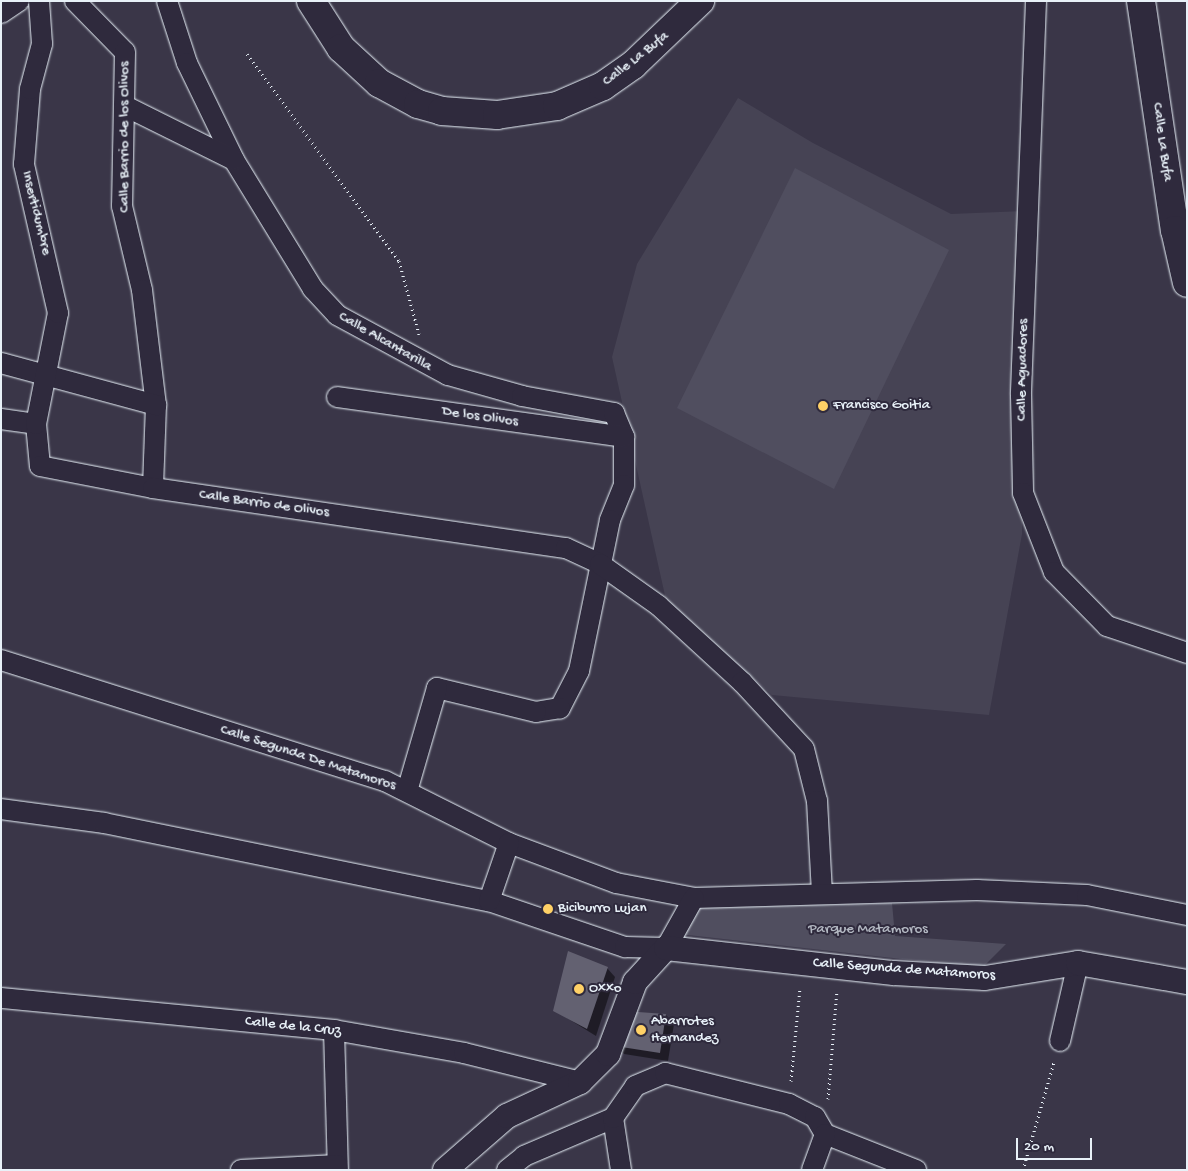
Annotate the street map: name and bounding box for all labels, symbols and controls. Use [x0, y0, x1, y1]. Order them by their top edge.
street label: Calle La Bufa [599, 27, 673, 91]
street label: Calle Barrio de los Olivos [116, 61, 134, 213]
street label: Calle La Bufa [1148, 101, 1176, 183]
street label: Insertidumbre [17, 169, 55, 257]
street label: Calle Alcantarilla [335, 308, 435, 376]
street label: Calle Aguadores [1013, 319, 1033, 421]
place label: Francisco Goitia [833, 397, 930, 415]
marker: Francisco Goitia [817, 400, 829, 412]
street label: De los Olivos [441, 403, 519, 431]
street label: Calle Barrio de Olivos [198, 486, 330, 522]
street label: Calle Segunda De Matamoros [218, 721, 398, 795]
place label: Biciburro Lujan [558, 900, 647, 918]
marker: Biciburro Lujan [542, 903, 554, 915]
park label: Parque Matamoros [808, 921, 928, 939]
street label: Calle Segunda de Matamoros [812, 955, 996, 985]
place label: Oxxo [589, 980, 622, 998]
marker: Oxxo [573, 983, 585, 995]
place label: Abarrotes Hernandez [651, 1012, 718, 1047]
street label: Calle de la Cruz [244, 1013, 342, 1041]
marker: Abarrotes Hernandez [635, 1024, 647, 1036]
scale bar [1018, 1128, 1094, 1160]
text: 20 m [1024, 1138, 1054, 1156]

